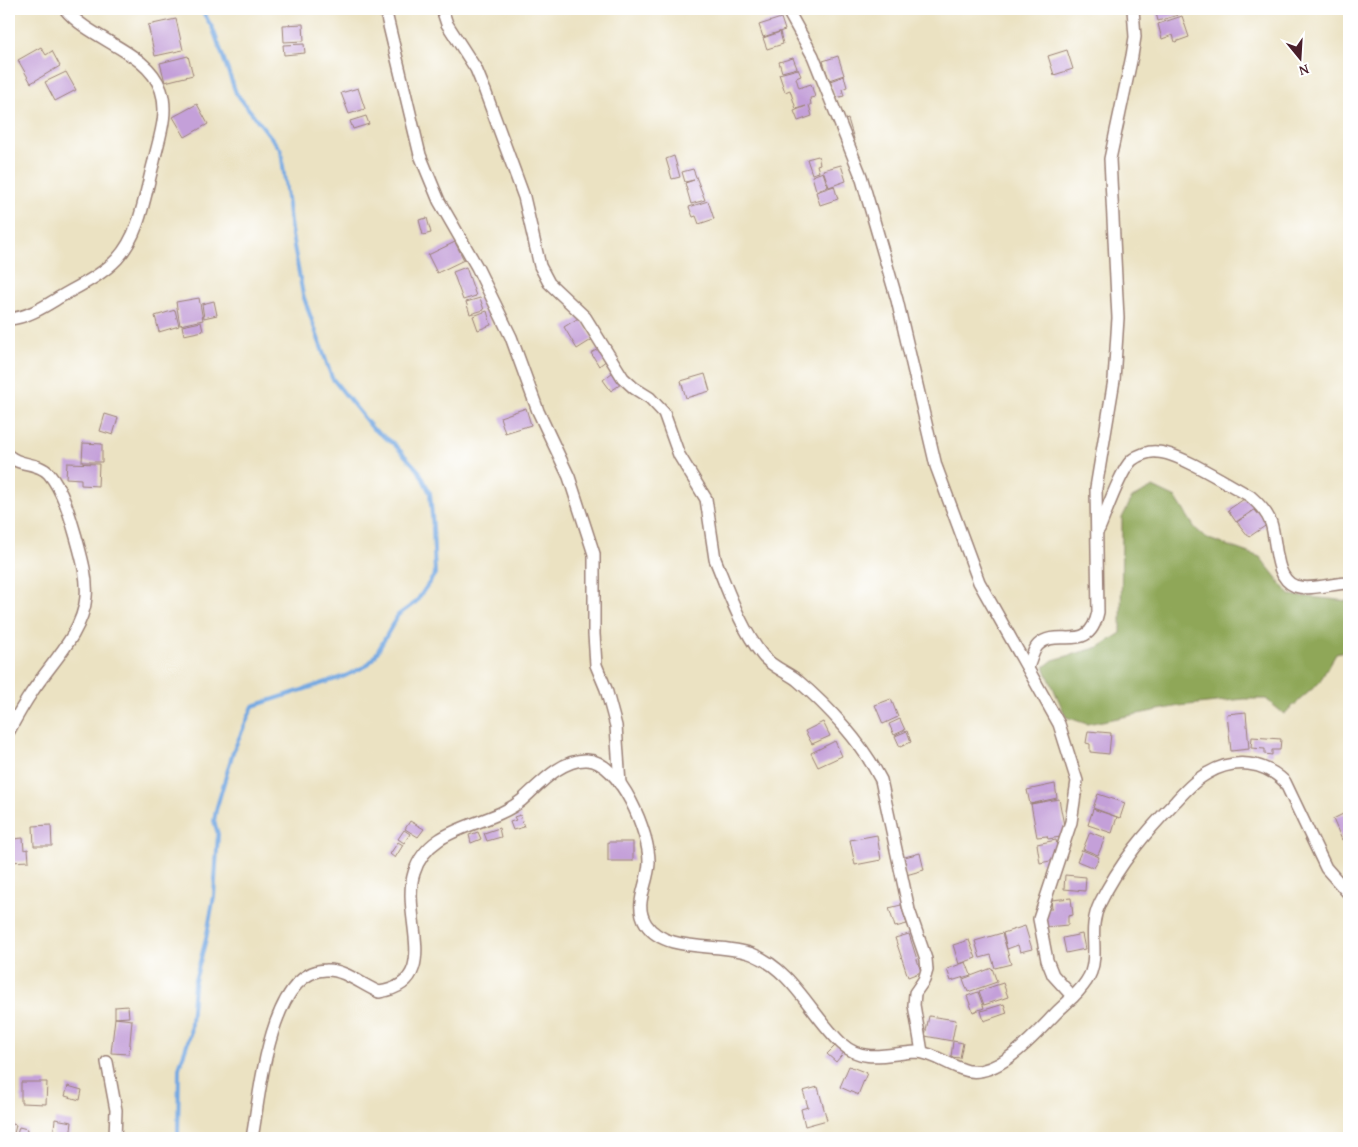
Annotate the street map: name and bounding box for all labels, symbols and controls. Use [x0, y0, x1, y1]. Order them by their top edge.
north arrow [1276, 32, 1326, 82]
text: N [1296, 59, 1312, 82]

